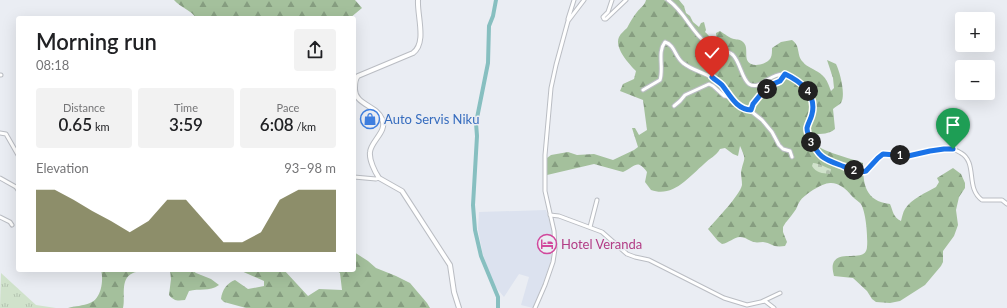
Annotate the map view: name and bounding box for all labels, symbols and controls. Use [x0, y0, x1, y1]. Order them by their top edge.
map controls [955, 12, 995, 100]
button: + [955, 12, 995, 52]
text: Morning run [36, 28, 157, 55]
button: share [294, 29, 336, 71]
pin [695, 36, 729, 77]
icon: check [701, 42, 723, 64]
text: 08:18 [36, 57, 69, 73]
button: − [955, 60, 995, 100]
pin: 5 [757, 79, 777, 99]
pin: 4 [798, 81, 818, 101]
text: 5 [764, 82, 770, 95]
text: 4 [805, 84, 811, 97]
text: Distance [63, 101, 105, 114]
text: Time [174, 101, 198, 114]
text: Pace [277, 101, 299, 114]
shop icon: Auto Servis Niku [359, 108, 381, 130]
pin [936, 108, 970, 149]
place label: Auto Servis Niku [384, 111, 479, 127]
text: 0.65 [58, 114, 92, 135]
text: 3:59 [169, 114, 203, 135]
text: 6:08 [260, 114, 294, 135]
icon: arrive [942, 114, 964, 136]
text: km [92, 120, 110, 133]
text: /km [294, 120, 316, 133]
pin: 3 [801, 132, 821, 152]
text: 3 [808, 135, 814, 148]
pin: 1 [890, 145, 910, 165]
text: 1 [897, 148, 903, 161]
text: Elevation [36, 160, 89, 176]
text: 93–98 m [284, 160, 336, 176]
pin: 2 [844, 160, 864, 180]
text: 2 [851, 163, 857, 176]
hotel icon: Hotel Veranda [536, 233, 558, 255]
place label: Hotel Veranda [561, 236, 642, 252]

